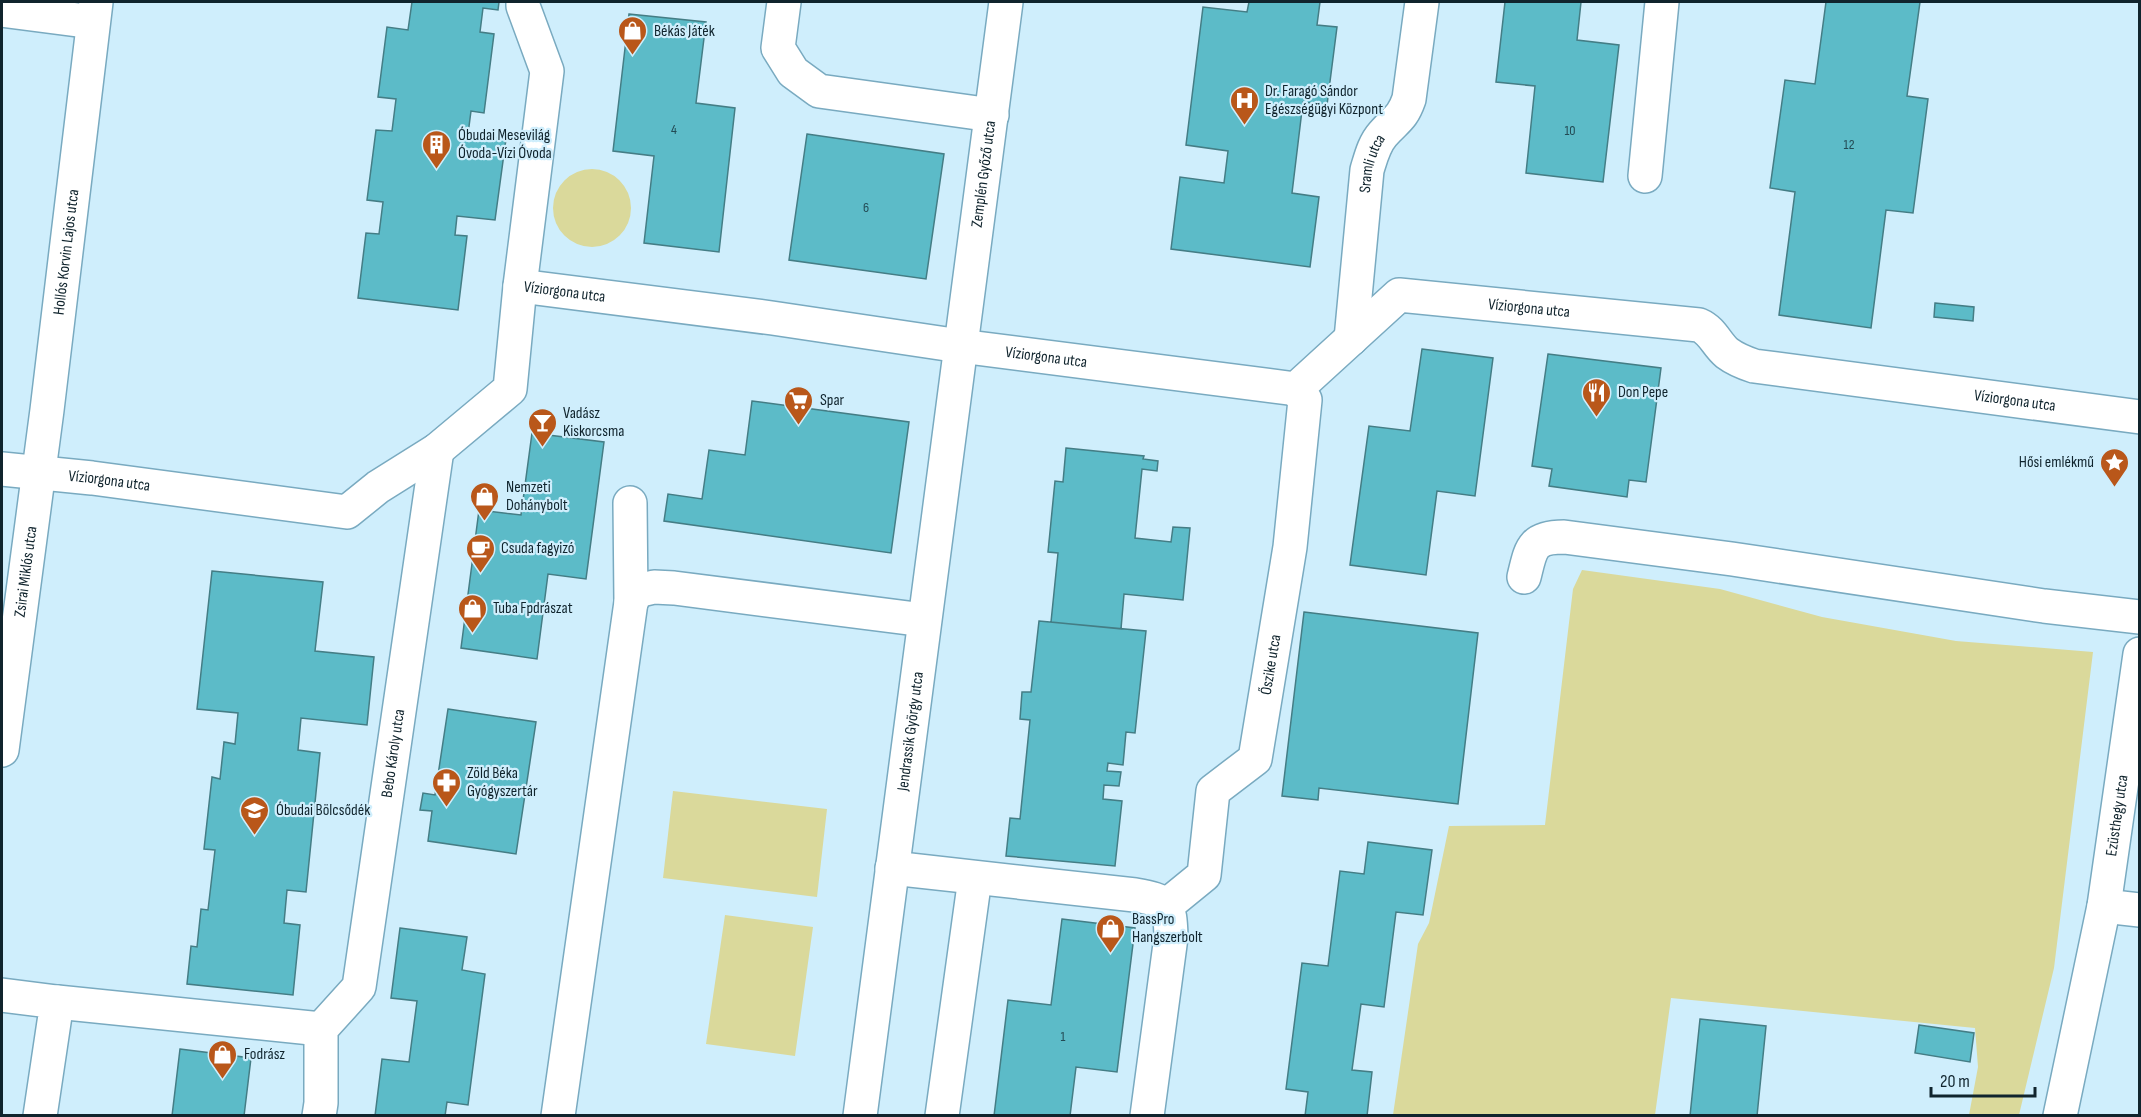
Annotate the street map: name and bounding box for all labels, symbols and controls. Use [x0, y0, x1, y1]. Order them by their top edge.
shop icon: Békás Játék [617, 15, 649, 57]
place label: Békás Játék [654, 22, 715, 41]
place label: Dr. Faragó Sándor Egészségügyi Központ [1265, 82, 1383, 119]
hospital icon: Dr. Faragó Sándor Egészségügyi Központ [1228, 84, 1260, 126]
street label: Zemplén Győző utca [967, 120, 1000, 229]
house number: 4 [671, 121, 677, 138]
house number: 10 [1564, 122, 1576, 139]
place label: Óbudai Mesevilág Óvoda-Vízi Óvoda [458, 126, 552, 163]
building icon: Óbudai Mesevilág Óvoda-Vízi Óvoda [421, 128, 453, 170]
street label: Sramli utca [1355, 130, 1389, 194]
house number: 12 [1844, 136, 1855, 153]
street label: Hollós Korvin Lajos utca [49, 188, 83, 316]
house number: 6 [863, 199, 869, 216]
street label: Víziorgona utca [523, 277, 607, 306]
street label: Víziorgona utca [1487, 294, 1571, 322]
street label: Víziorgona utca [1004, 342, 1088, 372]
restaurant icon: Don Pepe [1581, 376, 1613, 418]
place label: Don Pepe [1618, 383, 1668, 402]
supermarket icon: Spar [783, 384, 815, 426]
street label: Víziorgona utca [1973, 386, 2057, 415]
place label: Spar [820, 391, 845, 410]
place label: Vadász Kiskorcsma [563, 404, 624, 441]
bar icon: Vadász Kiskorcsma [526, 406, 558, 448]
place icon: Hősi emlékmű [2099, 446, 2131, 488]
place label: Hősi emlékmű [2019, 453, 2094, 472]
street label: Víziorgona utca [68, 466, 151, 495]
place label: Nemzeti Dohánybolt [506, 478, 568, 515]
shop icon: Nemzeti Dohánybolt [469, 480, 501, 522]
street label: Zsirai Miklós utca [10, 525, 41, 618]
cafe icon: Csuda fagyizó [464, 532, 496, 574]
place label: Csuda fagyizó [501, 539, 575, 558]
shop icon: Tuba Fpdrászat [456, 592, 488, 634]
place label: Tuba Fpdrászat [493, 599, 573, 618]
street label: Őszike utca [1256, 633, 1285, 696]
street label: Jendrassik György utca [893, 671, 928, 793]
street label: Bebo Károly utca [377, 708, 409, 799]
place label: Zöld Béka Gyógyszertár [467, 764, 538, 801]
pharmacy icon: Zöld Béka Gyógyszertár [430, 766, 462, 808]
street label: Ezüsthegy utca [2102, 774, 2132, 857]
school or university icon: Óbudai Bölcsődék [239, 794, 271, 836]
place label: Óbudai Bölcsődék [276, 801, 370, 820]
place label: BassPro Hangszerbolt [1132, 910, 1203, 947]
shop icon: BassPro Hangszerbolt [1095, 912, 1127, 954]
house number: 1 [1061, 1028, 1066, 1045]
shop icon: Fodrász [207, 1038, 239, 1080]
place label: Fodrász [244, 1045, 285, 1064]
scale bar [1931, 1060, 2034, 1098]
text: 20 m [1940, 1071, 1970, 1092]

